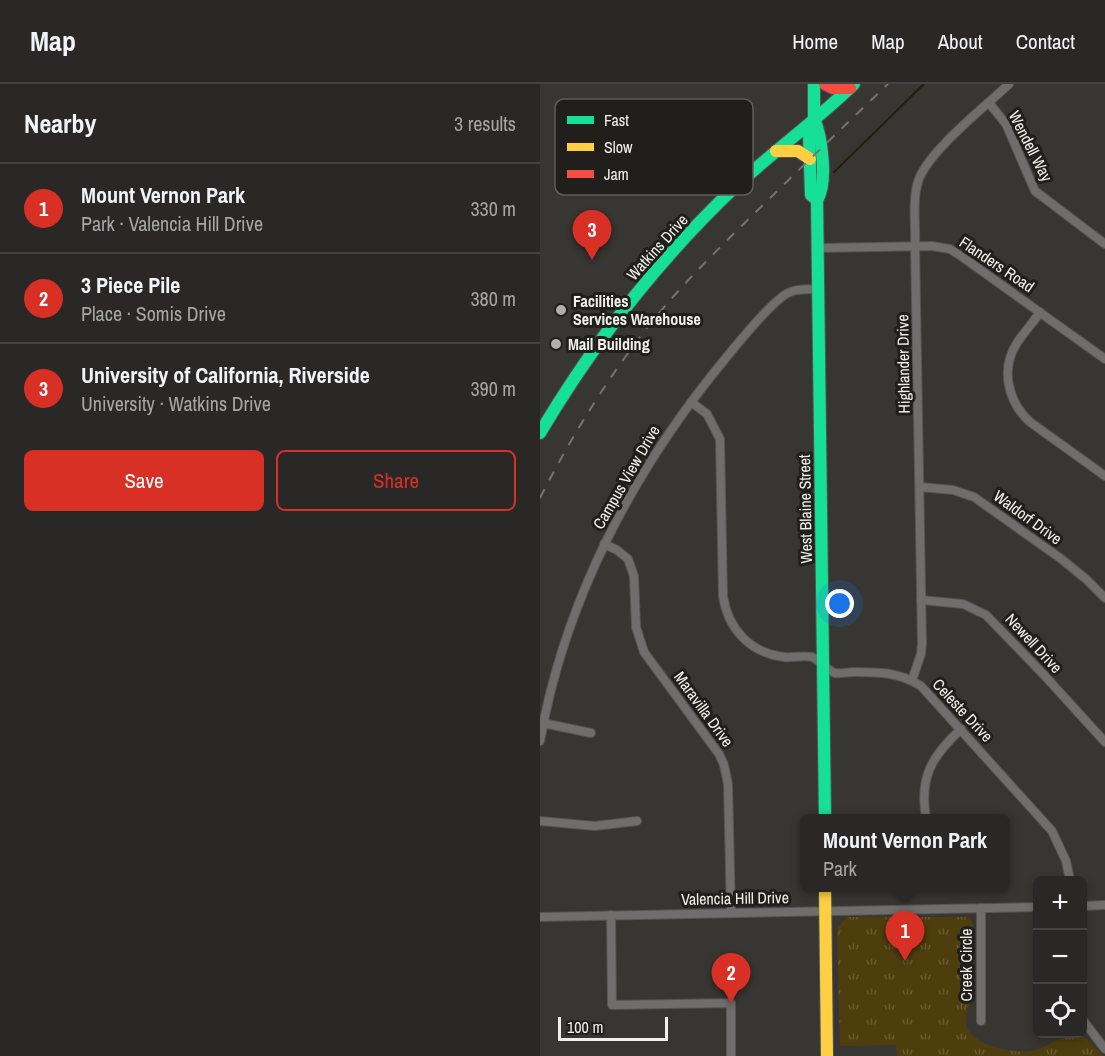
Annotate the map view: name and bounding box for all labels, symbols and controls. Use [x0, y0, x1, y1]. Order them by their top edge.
text: Map [30, 22, 76, 60]
text: Home [792, 27, 838, 56]
text: Map [871, 27, 905, 56]
text: About [938, 27, 983, 56]
text: Contact [1016, 27, 1075, 56]
legend [555, 99, 753, 195]
text: Nearby [24, 106, 96, 141]
street label: Wendell Way [1004, 107, 1058, 185]
text: Fast [604, 109, 629, 131]
text: 3 results [454, 110, 516, 137]
text: Slow [604, 136, 633, 158]
text: Jam [604, 163, 629, 185]
text: Mount Vernon Park [81, 180, 245, 210]
text: 1 [39, 195, 48, 222]
text: 330 m [470, 195, 516, 222]
street label: Watkins Drive [621, 209, 693, 285]
text: Park · Valencia Hill Drive [81, 210, 263, 237]
pin: 3 [572, 210, 612, 260]
street label: Flanders Road [955, 231, 1039, 297]
text: 3 Piece Pile [81, 270, 180, 300]
text: 2 [39, 285, 48, 312]
text: 380 m [470, 285, 516, 312]
place label: Facilities Services Warehouse [573, 290, 701, 330]
text: Place · Somis Drive [81, 300, 226, 327]
marker: Facilities Services Warehouse [554, 303, 568, 317]
street label: Highlander Drive [891, 314, 915, 414]
place label: Mail Building [568, 333, 650, 355]
marker: Mail Building [549, 337, 563, 351]
text: University of California, Riverside [81, 360, 370, 390]
text: 3 [39, 375, 48, 402]
text: 390 m [470, 375, 516, 402]
text: University · Watkins Drive [81, 390, 271, 417]
street label: Campus View Drive [587, 421, 665, 533]
button: Save [24, 450, 264, 511]
button: Share [276, 450, 516, 511]
street label: West Blaine Street [793, 454, 817, 564]
street label: Waldorf Drive [989, 485, 1067, 549]
your location [825, 589, 854, 618]
street label: Newell Drive [1001, 608, 1067, 678]
street label: Maravilla Drive [669, 667, 739, 751]
street label: Celeste Drive [928, 673, 998, 747]
popup [800, 814, 1010, 892]
text: Mount Vernon Park [823, 825, 987, 855]
text: Park [823, 855, 857, 882]
map controls [1033, 876, 1087, 1038]
button: + [1033, 876, 1087, 930]
street label: Valencia Hill Drive [681, 886, 789, 910]
pin: 1 [886, 912, 925, 961]
street label: Creek Circle [955, 929, 977, 1001]
button: − [1033, 930, 1087, 984]
pin: 2 [712, 954, 750, 1003]
button: locate [1033, 984, 1087, 1038]
scale bar [558, 1014, 668, 1042]
text: 100 m [567, 1016, 603, 1038]

